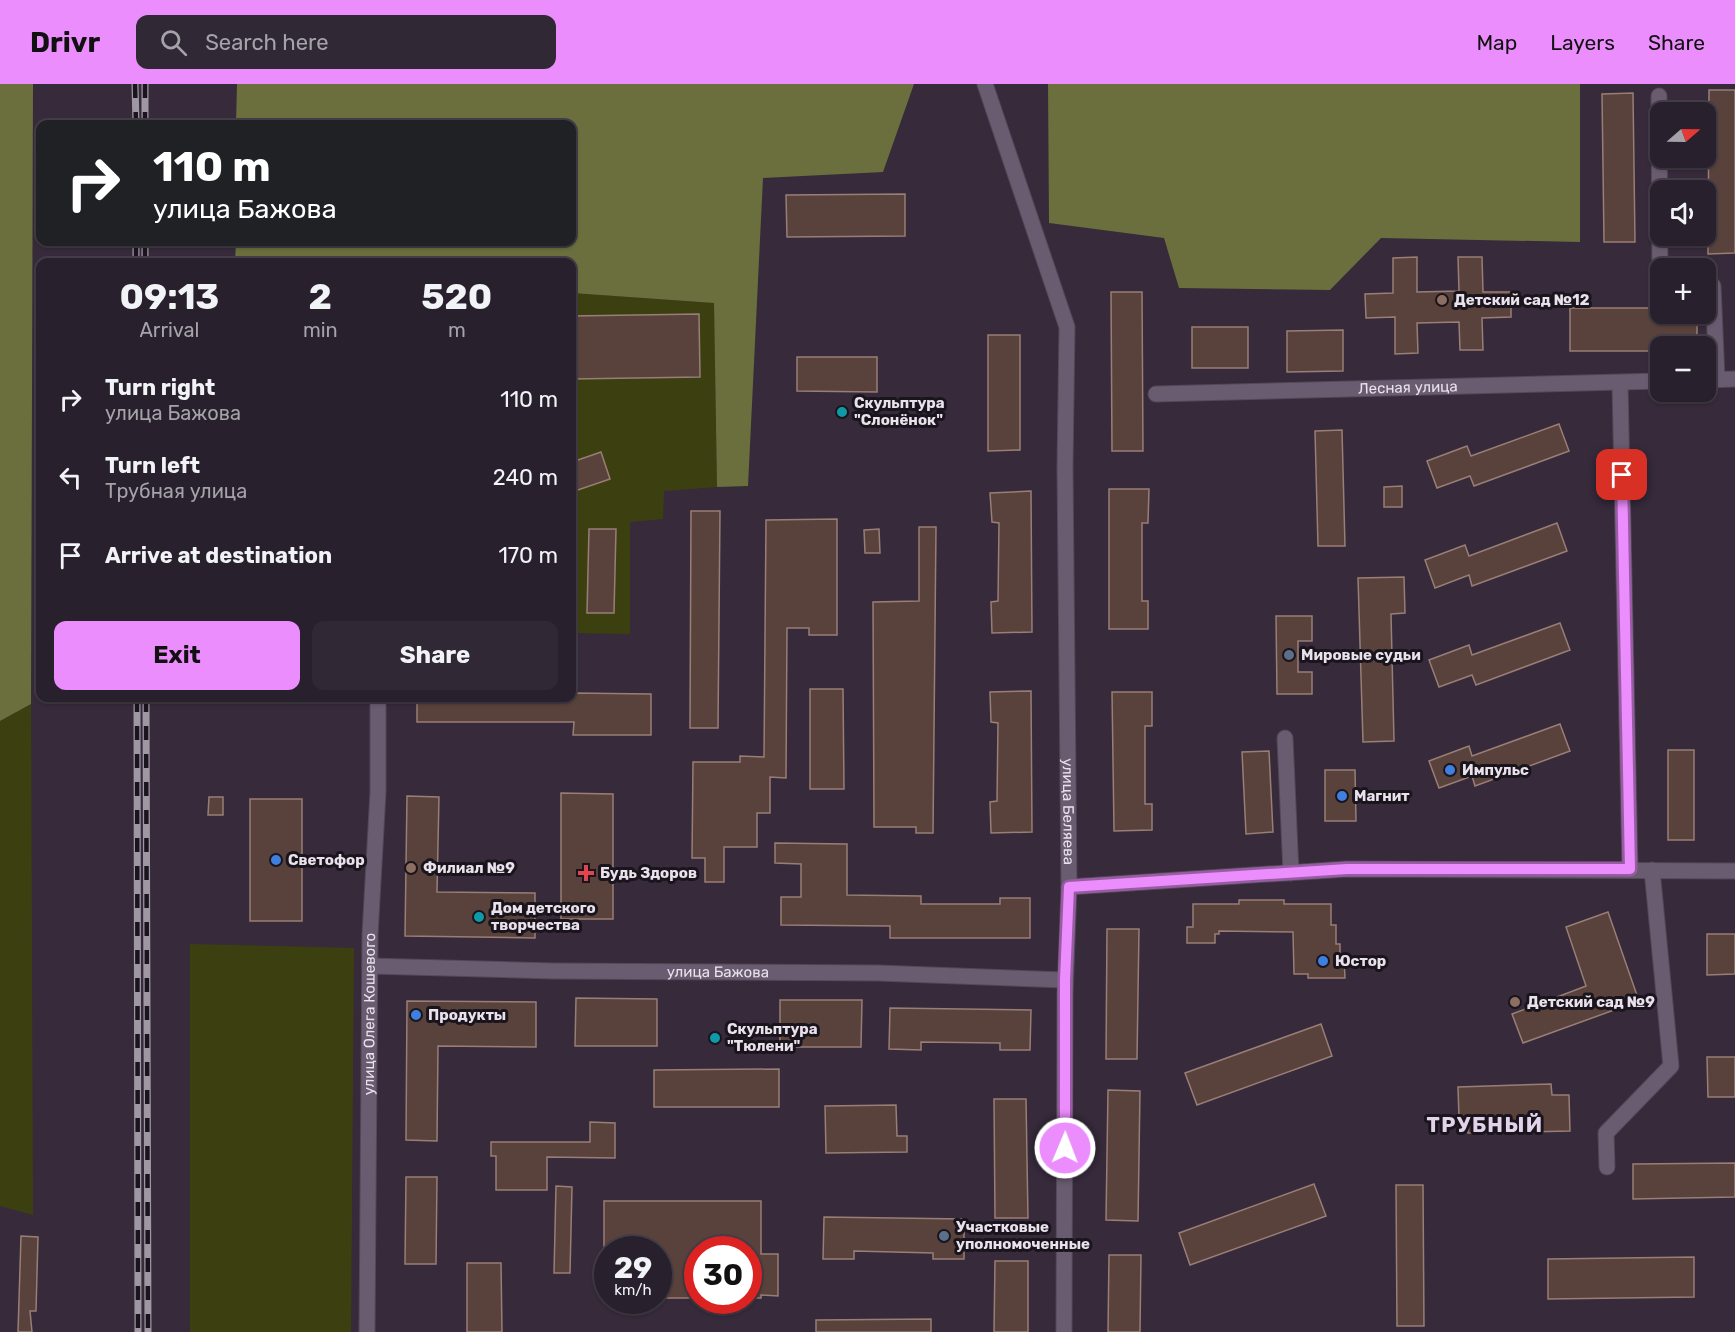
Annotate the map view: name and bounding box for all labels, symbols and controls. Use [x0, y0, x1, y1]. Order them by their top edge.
search box [136, 15, 556, 69]
text: Drivr [30, 26, 100, 59]
icon: search [157, 26, 190, 59]
text: Search here [205, 29, 329, 56]
text: Map [1476, 30, 1517, 55]
text: Layers [1550, 30, 1615, 55]
text: Share [1648, 30, 1705, 55]
north arrow [1650, 102, 1716, 168]
map controls [1650, 102, 1716, 402]
text: 110 m [153, 142, 271, 192]
icon: right [54, 144, 132, 222]
button: sound [1650, 180, 1716, 246]
text: улица Бажова [153, 193, 337, 225]
button: + [1650, 258, 1716, 324]
text: 09:13 [120, 275, 219, 318]
text: 2 [309, 275, 332, 318]
text: 520 [421, 275, 492, 318]
place label: Детский сад №12 [1454, 291, 1590, 309]
marker: Детский сад №12 [1435, 293, 1449, 307]
text: Arrival [139, 318, 199, 342]
text: min [303, 318, 338, 342]
text: m [448, 318, 466, 342]
button: − [1650, 336, 1716, 402]
text: Turn right [105, 374, 215, 401]
street label: Лесная улица [1358, 377, 1458, 398]
icon: right [54, 383, 87, 416]
text: 110 m [500, 386, 558, 413]
place label: Скульптура "Слонёнок" [854, 394, 945, 429]
text: улица Бажова [105, 401, 241, 425]
marker: Скульптура "Слонёнок" [835, 405, 849, 419]
pin [1596, 449, 1647, 500]
text: Turn left [105, 452, 200, 479]
icon: arrive [1605, 458, 1638, 491]
icon: left [54, 461, 87, 494]
text: 240 m [493, 464, 558, 491]
text: Трубная улица [105, 479, 247, 503]
icon: arrive [54, 539, 87, 572]
text: Arrive at destination [105, 542, 332, 569]
text: 170 m [498, 542, 558, 569]
button: Exit [54, 621, 300, 690]
button: Share [312, 621, 558, 690]
place label: Мировые судьи [1301, 646, 1421, 664]
marker: Мировые судьи [1282, 648, 1296, 662]
street label: улица Беляева [1059, 758, 1078, 865]
place label: Импульс [1462, 761, 1529, 779]
marker: Импульс [1443, 763, 1457, 777]
place label: Магнит [1354, 787, 1410, 805]
marker: Магнит [1335, 789, 1349, 803]
place label: Светофор [288, 851, 365, 869]
marker: Светофор [269, 853, 283, 867]
place label: Филиал №9 [423, 859, 515, 877]
marker: Филиал №9 [404, 861, 418, 875]
marker: Будь Здоров [577, 864, 595, 882]
place label: Будь Здоров [600, 864, 697, 882]
place label: Дом детского творчества [491, 899, 596, 934]
marker: Дом детского творчества [472, 910, 486, 924]
street label: улица Олега Кошевого [360, 933, 379, 1095]
place label: Юстор [1335, 952, 1386, 970]
marker: Юстор [1316, 954, 1330, 968]
street label: улица Бажова [667, 963, 769, 981]
place label: Детский сад №9 [1527, 993, 1655, 1011]
marker: Детский сад №9 [1508, 995, 1522, 1009]
place label: Продукты [428, 1006, 506, 1024]
marker: Продукты [409, 1008, 423, 1022]
place label: Скульптура "Тюлени" [727, 1020, 818, 1055]
marker: Скульптура "Тюлени" [708, 1031, 722, 1045]
district label: ТРУБНЫЙ [1426, 1112, 1544, 1137]
position arrow [1033, 1116, 1097, 1180]
place label: Участковые уполномоченные [956, 1218, 1090, 1253]
marker: Участковые уполномоченные [937, 1229, 951, 1243]
speed limit sign: 30 [684, 1236, 762, 1314]
text: 29 [614, 1250, 652, 1286]
text: km/h [614, 1281, 652, 1299]

